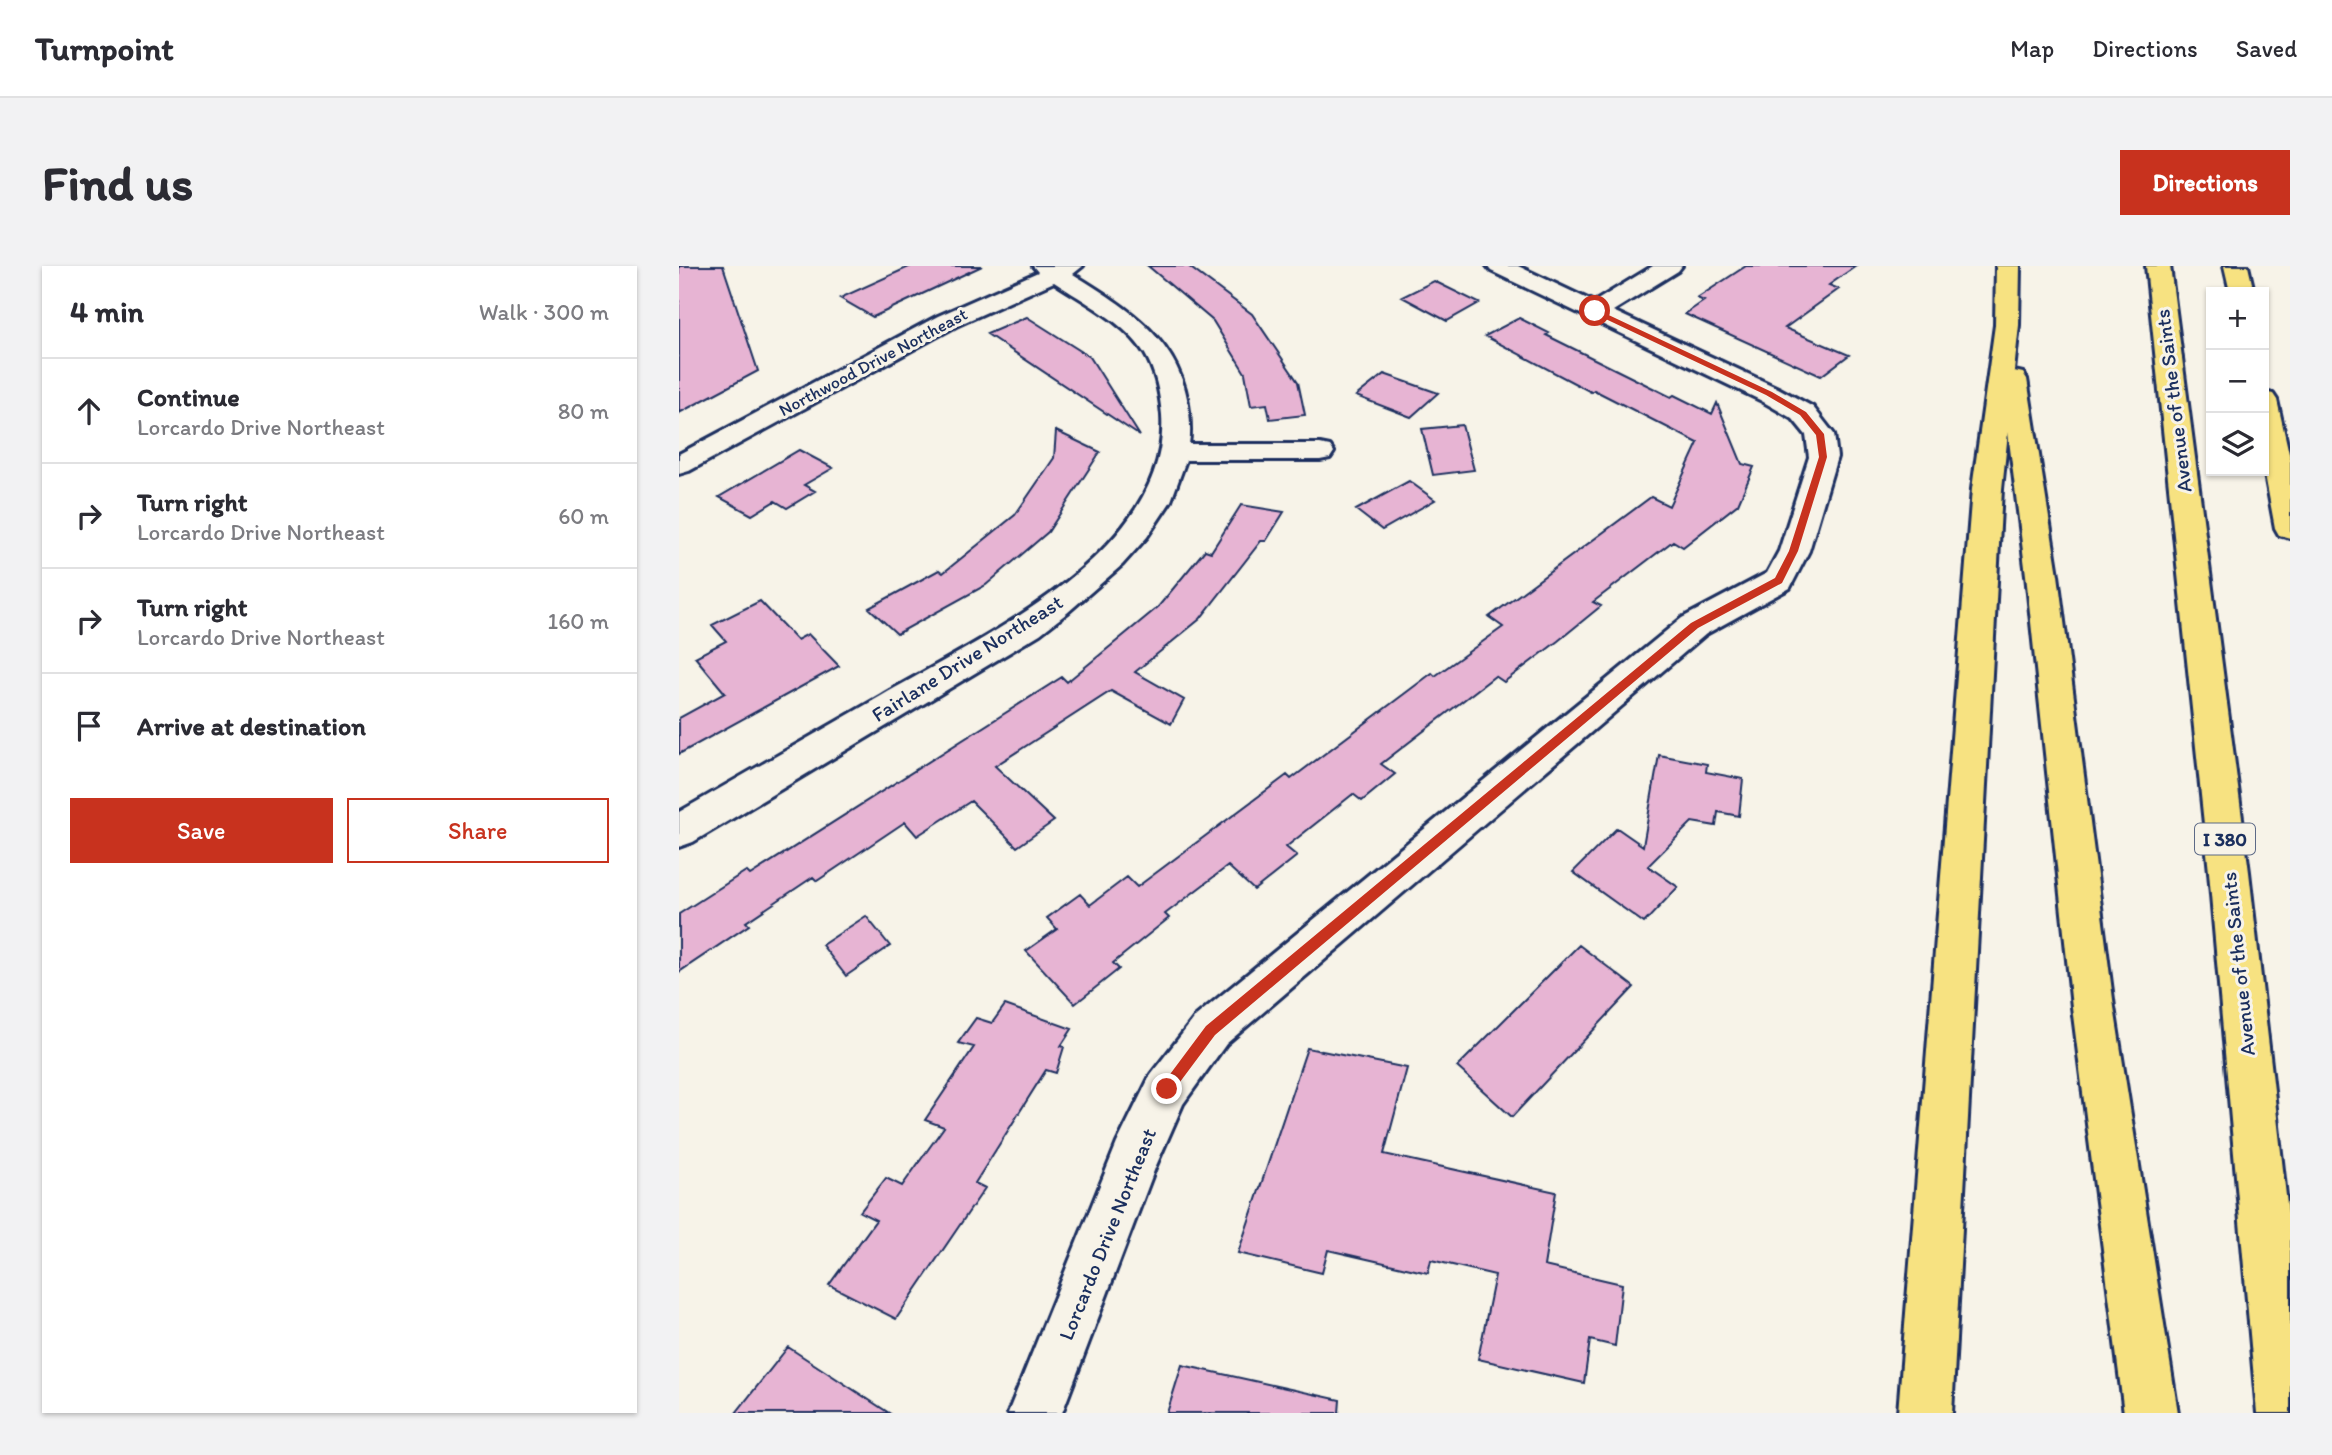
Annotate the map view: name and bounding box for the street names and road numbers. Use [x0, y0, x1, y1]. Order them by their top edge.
street label: Northwood Drive Northeast [775, 303, 971, 421]
street label: Avenue of the Saints [2149, 308, 2197, 494]
street label: Fairlane Drive Northeast [867, 589, 1067, 727]
road number: I 380 [2195, 824, 2255, 854]
street label: Avenue of the Saints [2216, 871, 2260, 1057]
street label: Lorcardo Drive Northeast [1053, 1124, 1161, 1344]

